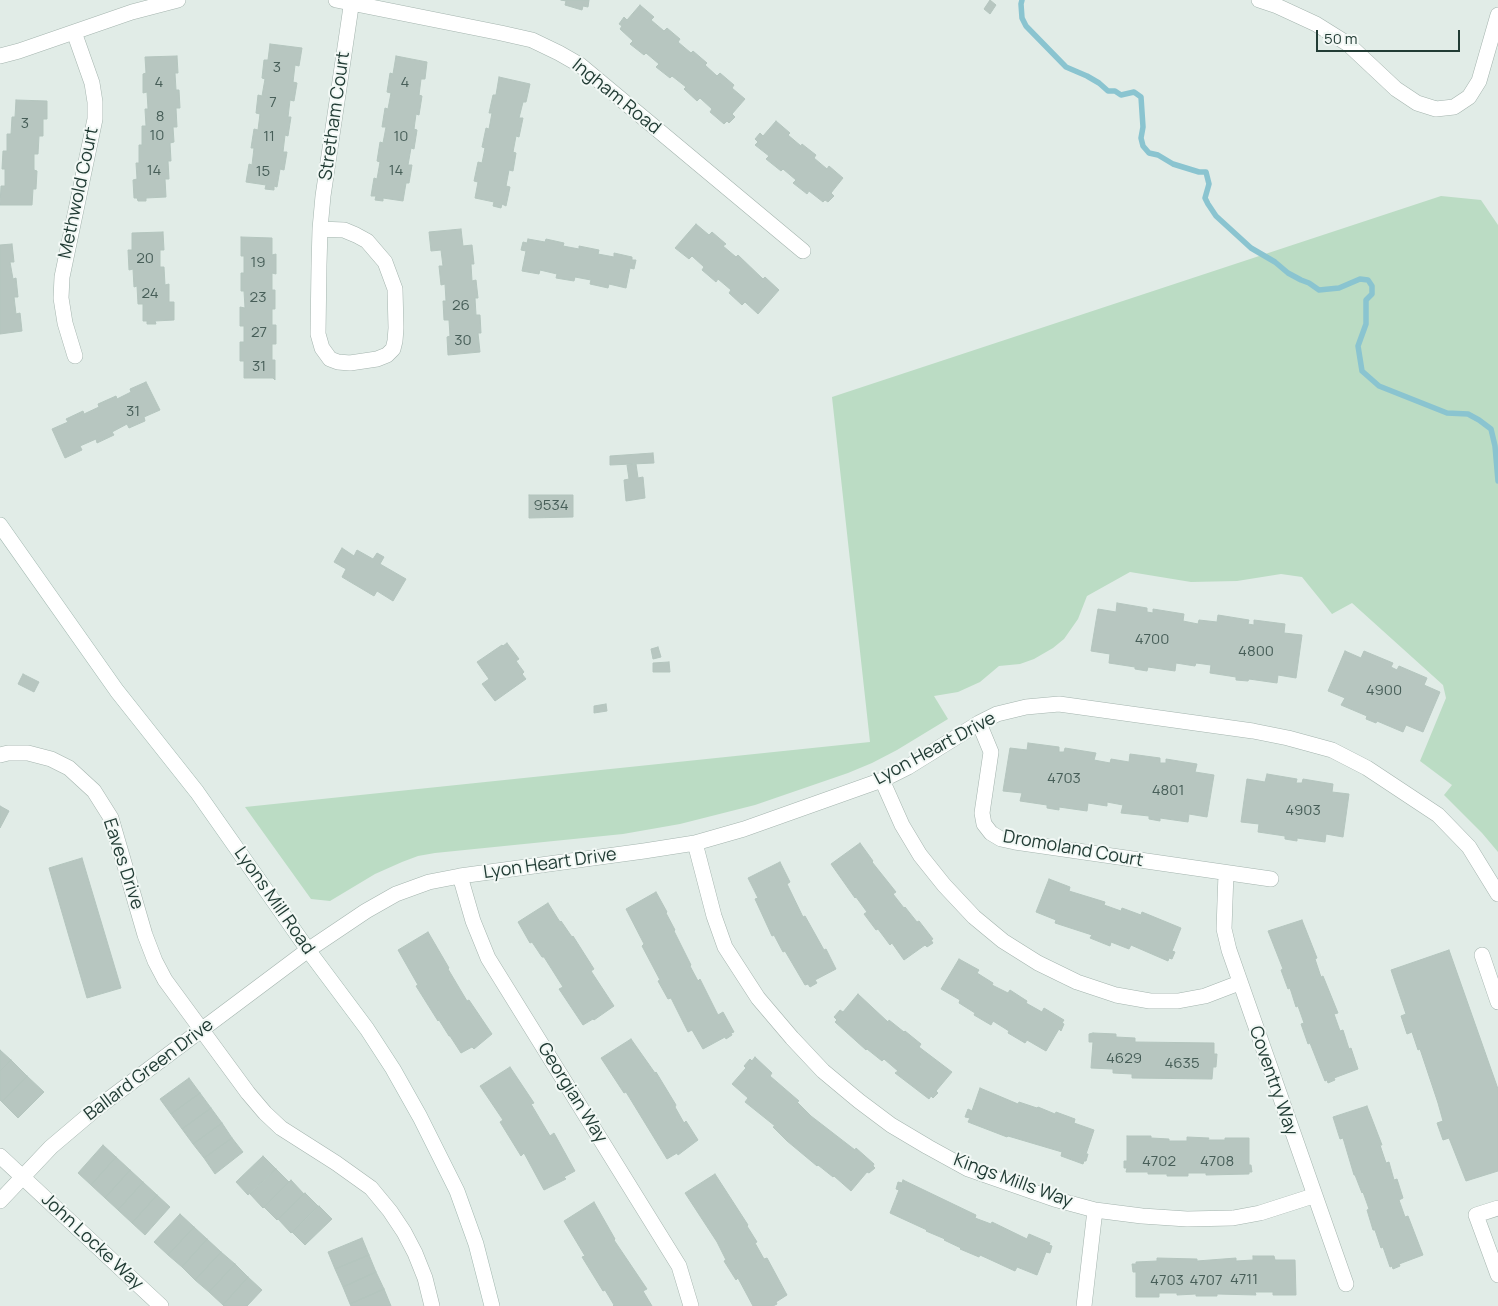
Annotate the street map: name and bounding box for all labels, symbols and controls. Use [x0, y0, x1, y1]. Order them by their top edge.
scale bar [1318, 20, 1462, 52]
text: 50 m [1324, 28, 1358, 49]
street label: Stretham Court [315, 50, 355, 182]
street label: Ingham Road [567, 55, 665, 139]
house number: 3 [273, 59, 281, 77]
house number: 4 [155, 74, 163, 92]
house number: 4 [401, 74, 409, 92]
house number: 7 [269, 94, 277, 112]
house number: 8 [156, 108, 164, 126]
house number: 3 [21, 115, 29, 133]
street label: Methwold Court [55, 125, 103, 261]
house number: 10 [150, 127, 164, 145]
house number: 11 [263, 128, 275, 146]
house number: 10 [394, 128, 408, 146]
house number: 14 [147, 162, 161, 180]
house number: 14 [389, 162, 403, 180]
house number: 15 [256, 163, 270, 181]
house number: 20 [136, 250, 154, 268]
house number: 19 [250, 254, 266, 272]
house number: 24 [141, 285, 159, 303]
house number: 23 [250, 289, 266, 307]
house number: 26 [452, 297, 470, 315]
house number: 27 [251, 324, 267, 342]
house number: 30 [454, 332, 472, 350]
house number: 31 [252, 358, 266, 376]
house number: 31 [126, 403, 140, 421]
house number: 9534 [533, 497, 569, 515]
house number: 4700 [1135, 631, 1169, 649]
house number: 4800 [1238, 643, 1274, 661]
house number: 4900 [1366, 682, 1402, 700]
street label: Lyon Heart Drive [871, 708, 999, 790]
house number: 4703 [1047, 770, 1081, 788]
house number: 4801 [1152, 782, 1184, 800]
house number: 4903 [1285, 802, 1321, 820]
street label: Eaves Drive [98, 816, 148, 912]
street label: Dromoland Court [1001, 826, 1145, 872]
street label: Lyons Mill Road [229, 843, 319, 959]
street label: Lyon Heart Drive [482, 844, 618, 884]
street label: Ballard Green Drive [80, 1014, 218, 1126]
street label: Coventry Way [1244, 1023, 1302, 1139]
street label: Georgian Way [533, 1039, 611, 1147]
house number: 4629 [1106, 1050, 1142, 1068]
house number: 4635 [1164, 1055, 1200, 1073]
street label: Kings Mills Way [951, 1149, 1075, 1213]
house number: 4702 [1142, 1153, 1176, 1171]
house number: 4708 [1200, 1153, 1234, 1171]
street label: John Locke Way [37, 1189, 147, 1295]
house number: 4711 [1230, 1271, 1258, 1289]
house number: 4703 [1150, 1272, 1184, 1290]
house number: 4707 [1189, 1272, 1223, 1290]

